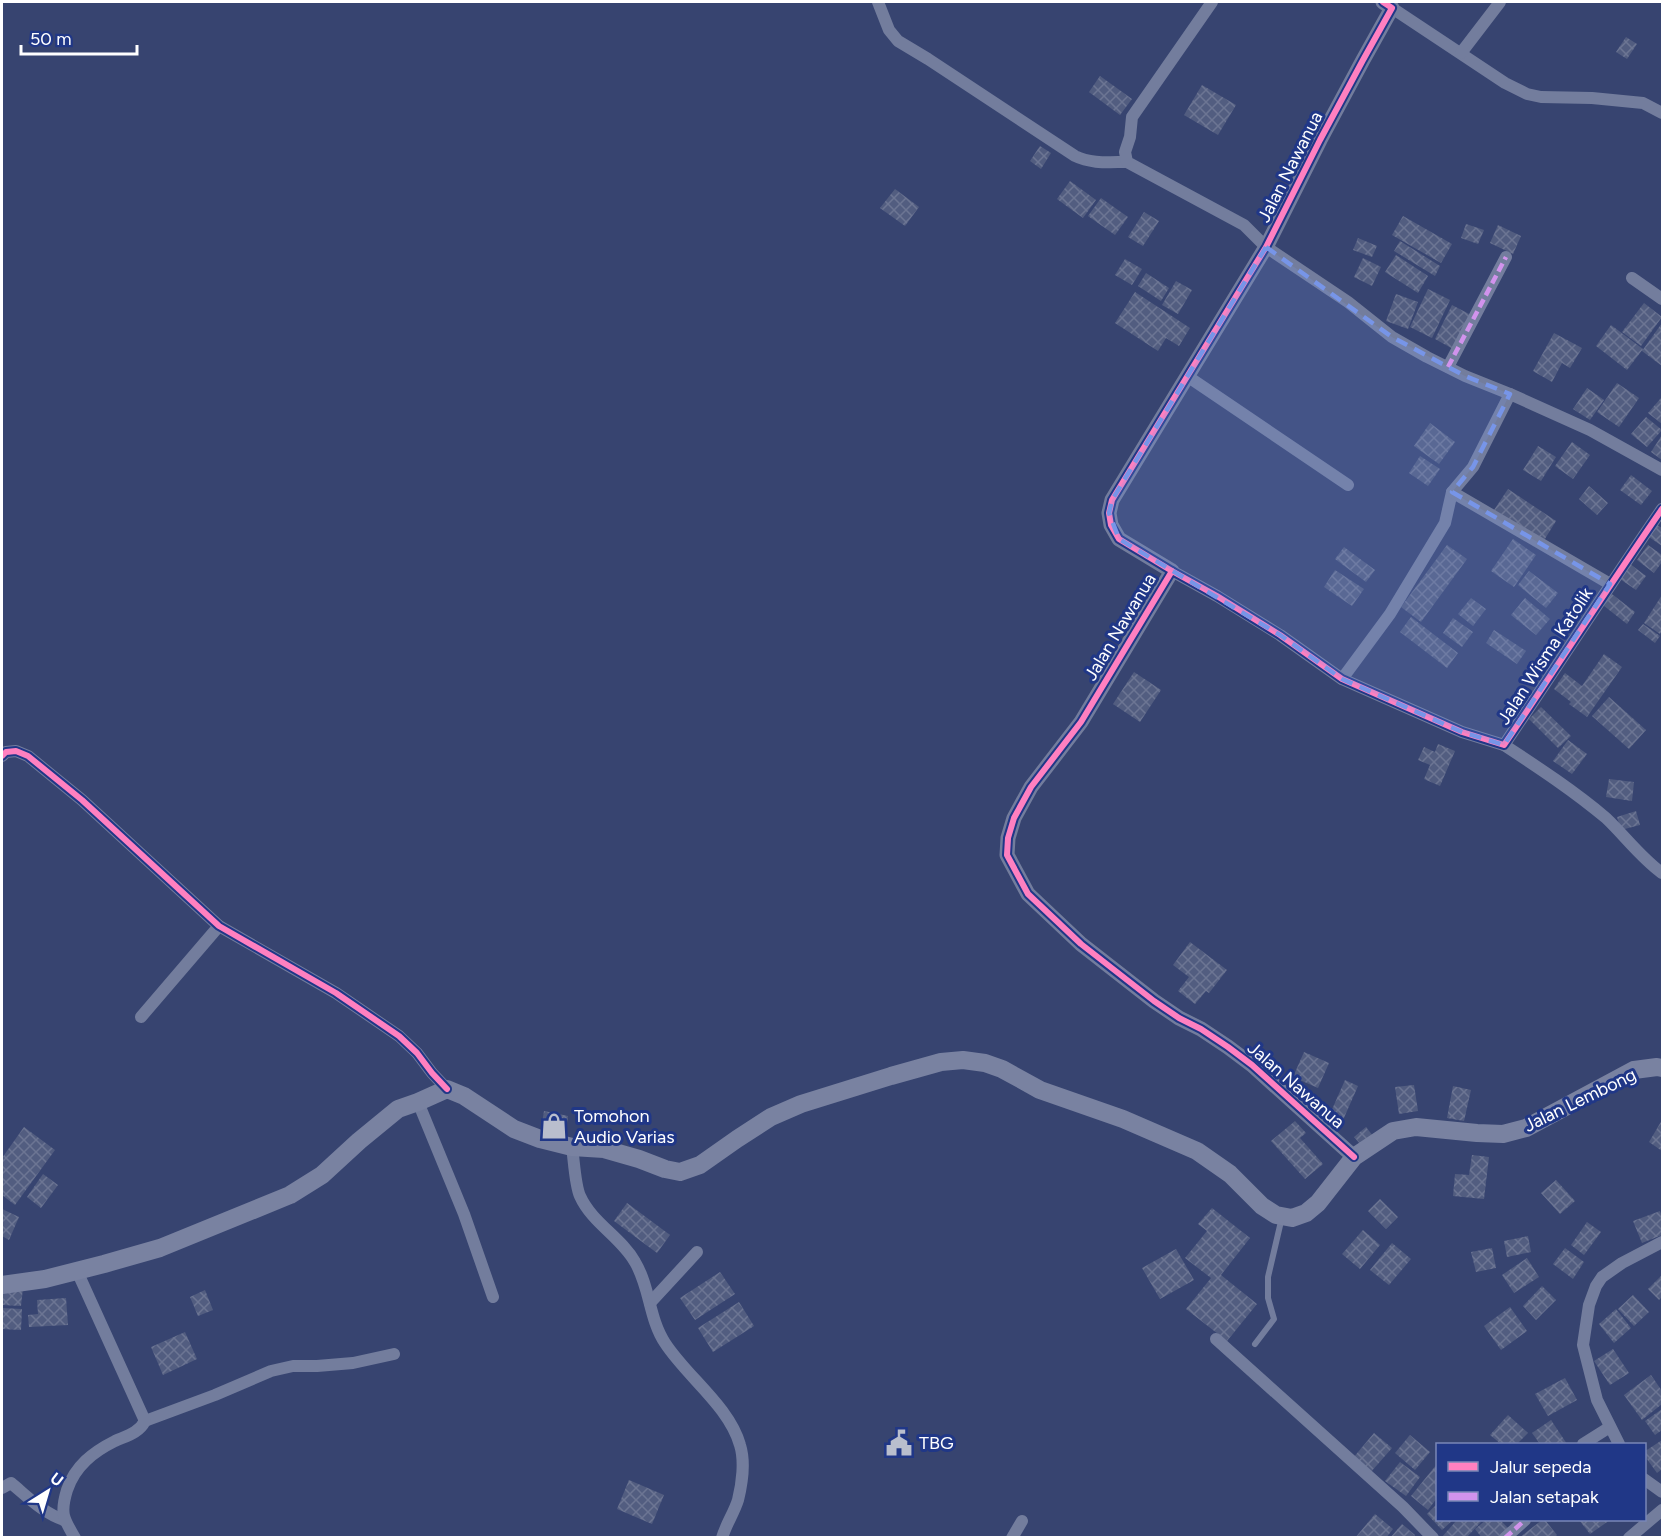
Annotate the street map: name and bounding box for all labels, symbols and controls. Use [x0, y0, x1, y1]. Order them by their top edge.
scale bar [21, 18, 136, 56]
text: 50 m [30, 28, 72, 50]
street label: Jalan Nawanua [1253, 108, 1327, 226]
street label: Jalan Nawanua [1079, 569, 1161, 685]
street label: Jalan Wisma Katolik [1492, 583, 1598, 729]
street label: Jalan Nawanua [1243, 1037, 1349, 1133]
street label: Jalan Lembong [1520, 1063, 1640, 1137]
place label: Tomohon Audio Varias [574, 1105, 675, 1148]
shop icon: Tomohon Audio Varias [539, 1111, 569, 1141]
public building icon: TBG [884, 1428, 914, 1458]
place label: TBG [919, 1432, 954, 1454]
legend [1436, 1443, 1646, 1521]
text: Jalur sepeda [1490, 1456, 1591, 1478]
north arrow [18, 1461, 78, 1521]
text: U [47, 1468, 67, 1490]
text: Jalan setapak [1490, 1486, 1599, 1508]

